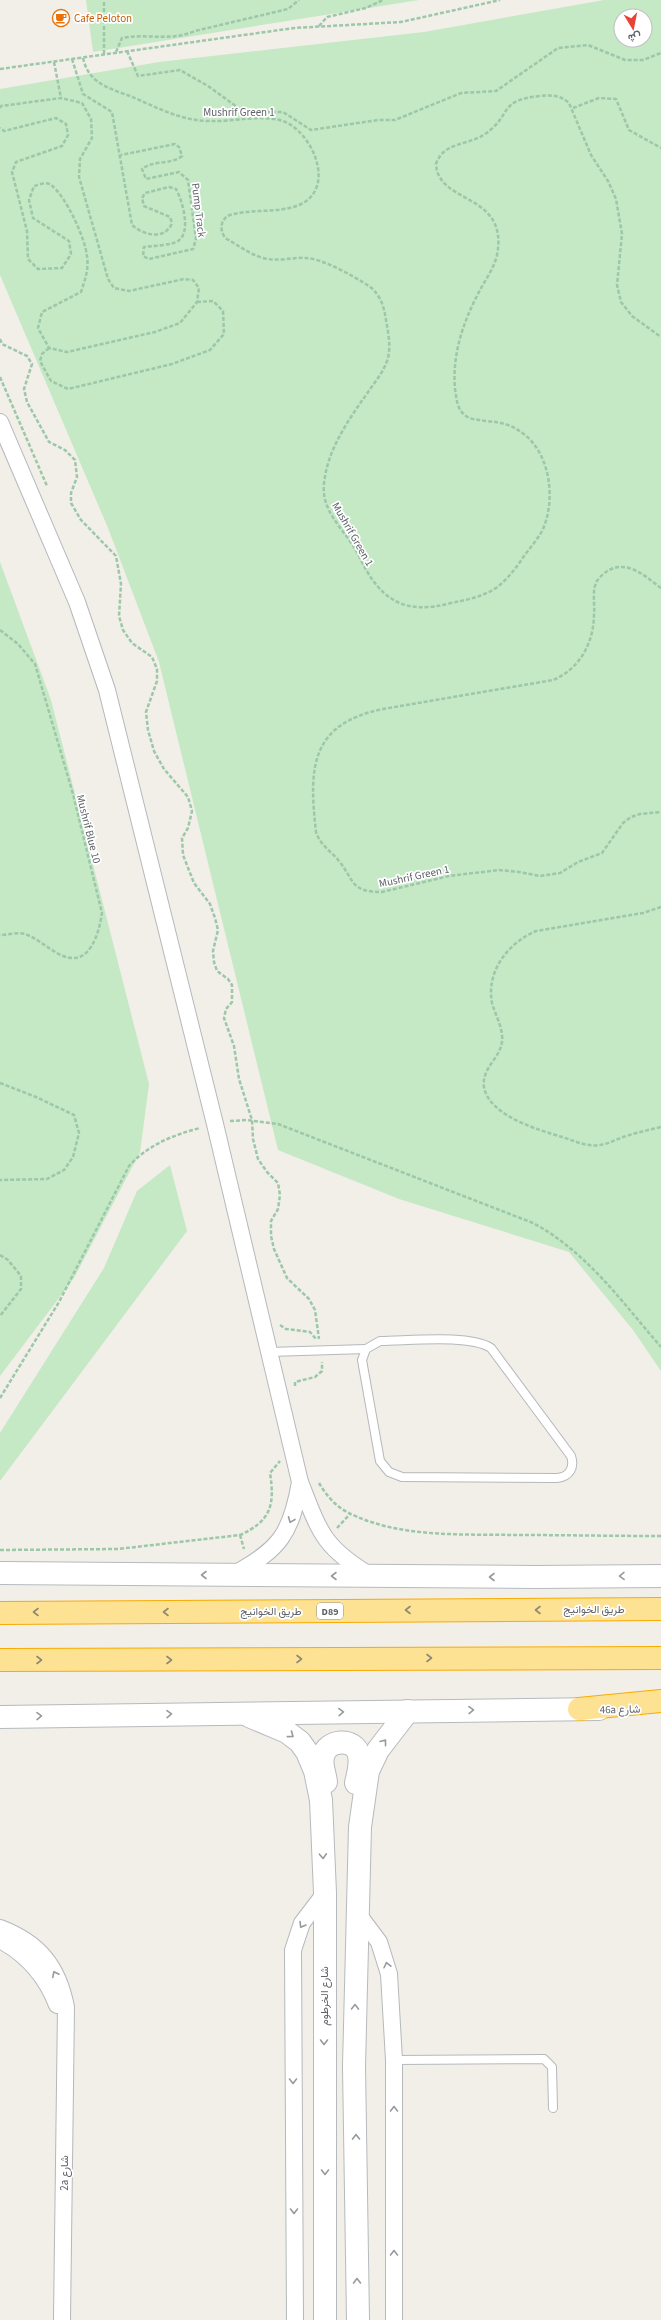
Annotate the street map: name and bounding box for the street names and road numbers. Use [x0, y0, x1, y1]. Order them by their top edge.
street label: Mushrif Green 1 [203, 105, 275, 120]
street label: Pump Track [188, 182, 209, 239]
street label: Mushrif Green 1 [328, 499, 377, 569]
street label: Mushrif Blue 10 [73, 793, 104, 865]
street label: Mushrif Green 1 [378, 862, 451, 891]
street label: طريق الخوانيج [563, 1602, 625, 1617]
road number: D89 [317, 1603, 343, 1619]
street label: طريق الخوانيج [240, 1604, 302, 1619]
street label: 46a شارع [599, 1702, 641, 1717]
street label: شارع الخرطوم [317, 1966, 332, 2026]
street label: 2a شارع [57, 2155, 72, 2191]

